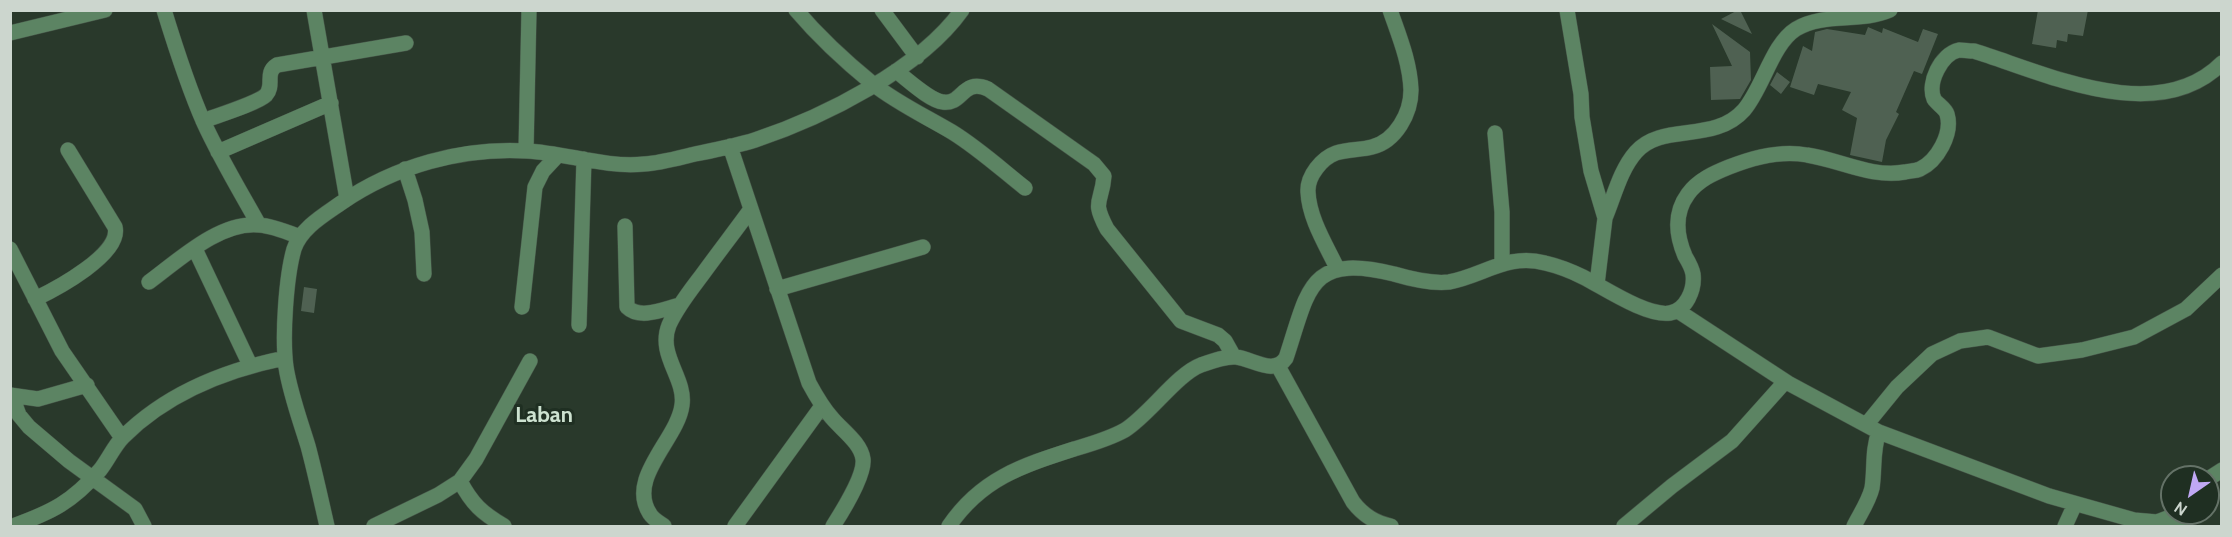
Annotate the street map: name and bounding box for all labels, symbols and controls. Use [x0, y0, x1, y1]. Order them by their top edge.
district label: Laban [515, 403, 573, 429]
north arrow [2160, 465, 2220, 525]
text: N [2171, 498, 2191, 520]

